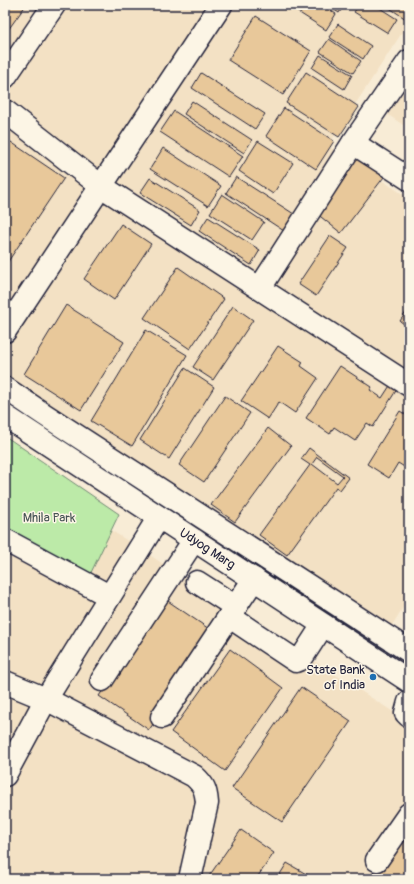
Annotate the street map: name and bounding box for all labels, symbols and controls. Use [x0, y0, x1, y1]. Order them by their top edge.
park label: Mhila Park [23, 510, 76, 526]
street label: Udyog Marg [176, 525, 239, 573]
place label: State Bank of India [306, 662, 366, 693]
marker: State Bank of India [368, 672, 378, 682]

